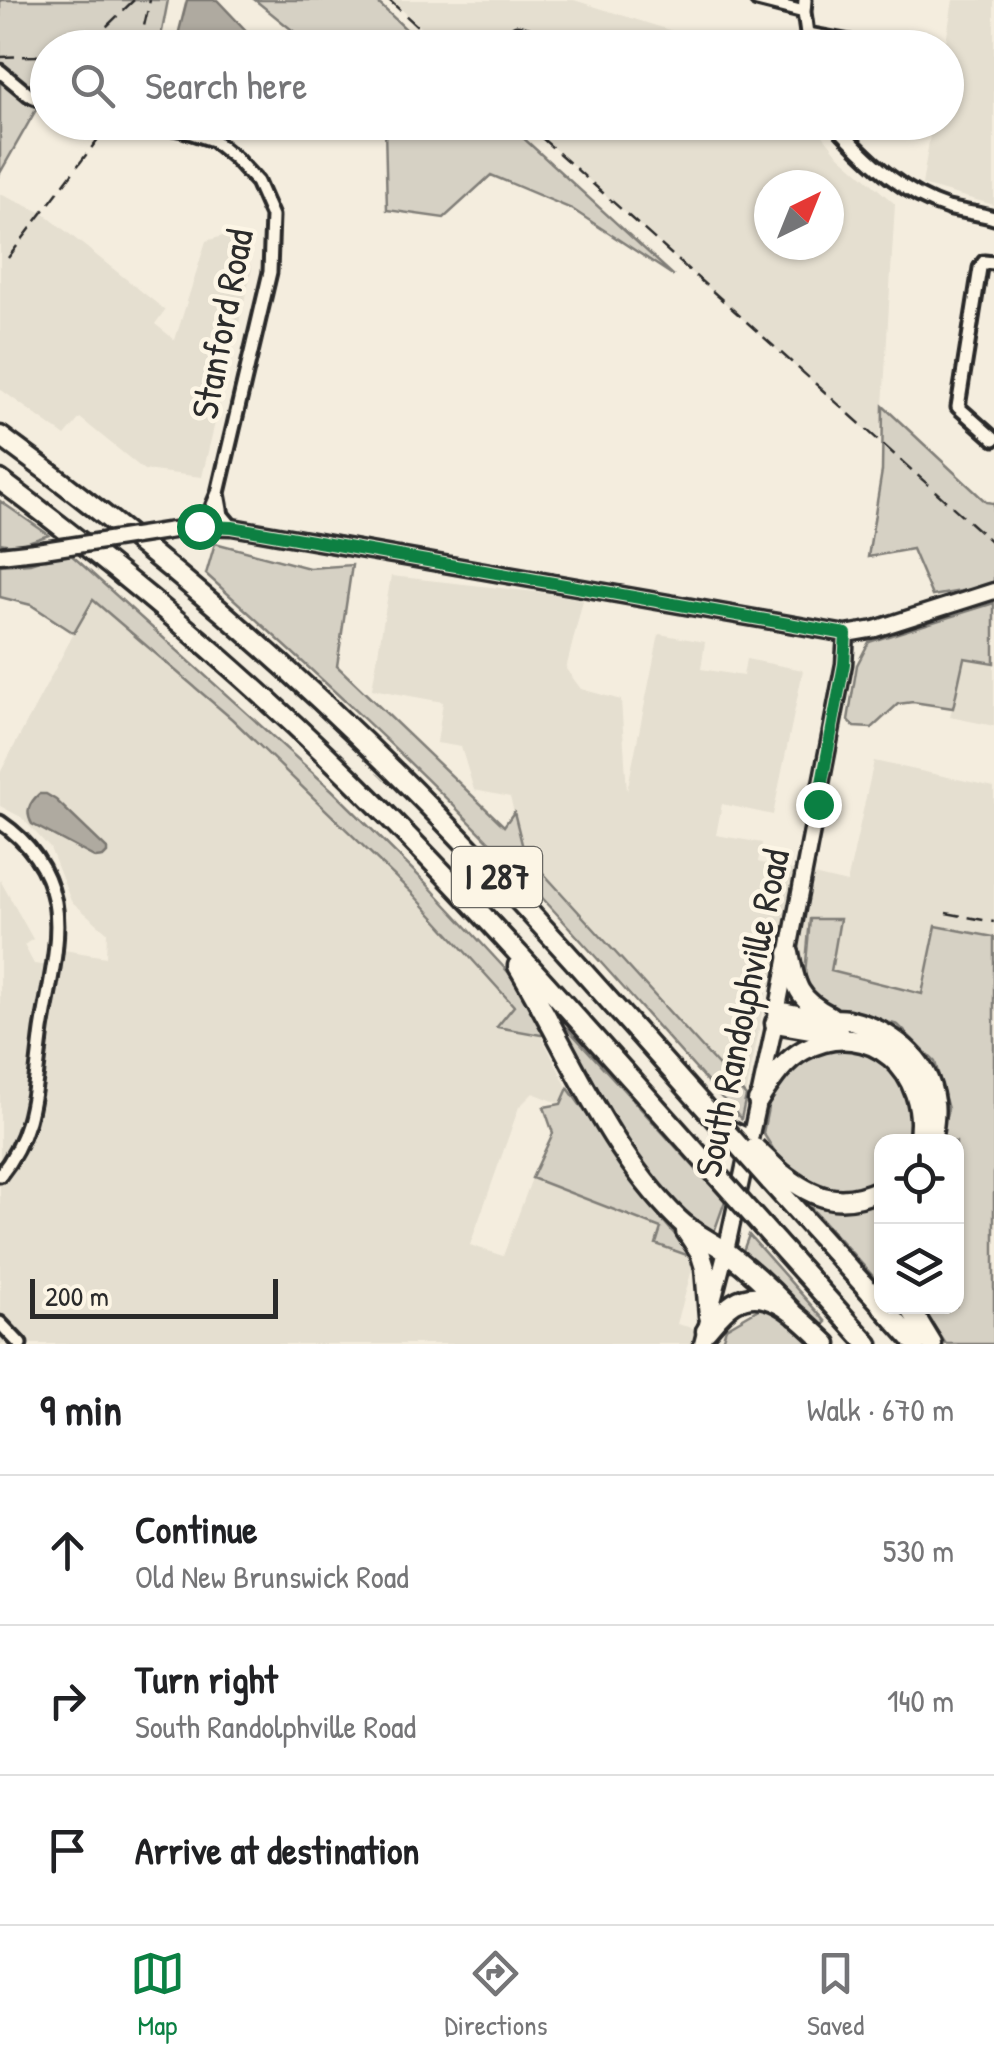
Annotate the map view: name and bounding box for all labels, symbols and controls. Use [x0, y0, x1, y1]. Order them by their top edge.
search box [30, 30, 964, 140]
icon: search [65, 58, 120, 113]
text: Search here [145, 59, 307, 111]
north arrow [754, 170, 844, 260]
street label: Stanford Road [177, 224, 265, 423]
route start [177, 504, 223, 550]
route end [796, 782, 842, 828]
street label: South Randolphville Road [681, 844, 801, 1181]
road number: I 287 [452, 847, 542, 907]
map controls [874, 1134, 964, 1314]
button: locate [874, 1134, 964, 1224]
button: layers [874, 1224, 964, 1314]
scale bar [30, 1274, 278, 1318]
text: 200 m [45, 1277, 109, 1315]
text: 9 min [40, 1381, 122, 1438]
text: Walk · 670 m [807, 1388, 954, 1431]
text: Continue [135, 1503, 257, 1555]
icon: ahead [40, 1523, 95, 1578]
text: 530 m [883, 1529, 954, 1572]
text: Old New Brunswick Road [135, 1555, 409, 1598]
text: Turn right [135, 1653, 278, 1705]
icon: right [40, 1673, 95, 1728]
text: 140 m [887, 1679, 954, 1722]
text: South Randolphville Road [135, 1705, 416, 1748]
icon: arrive [40, 1823, 95, 1878]
text: Arrive at destination [135, 1824, 419, 1876]
tab: Map [130, 1946, 185, 2044]
tab: Directions [444, 1946, 547, 2044]
tab: Saved [807, 1946, 864, 2044]

